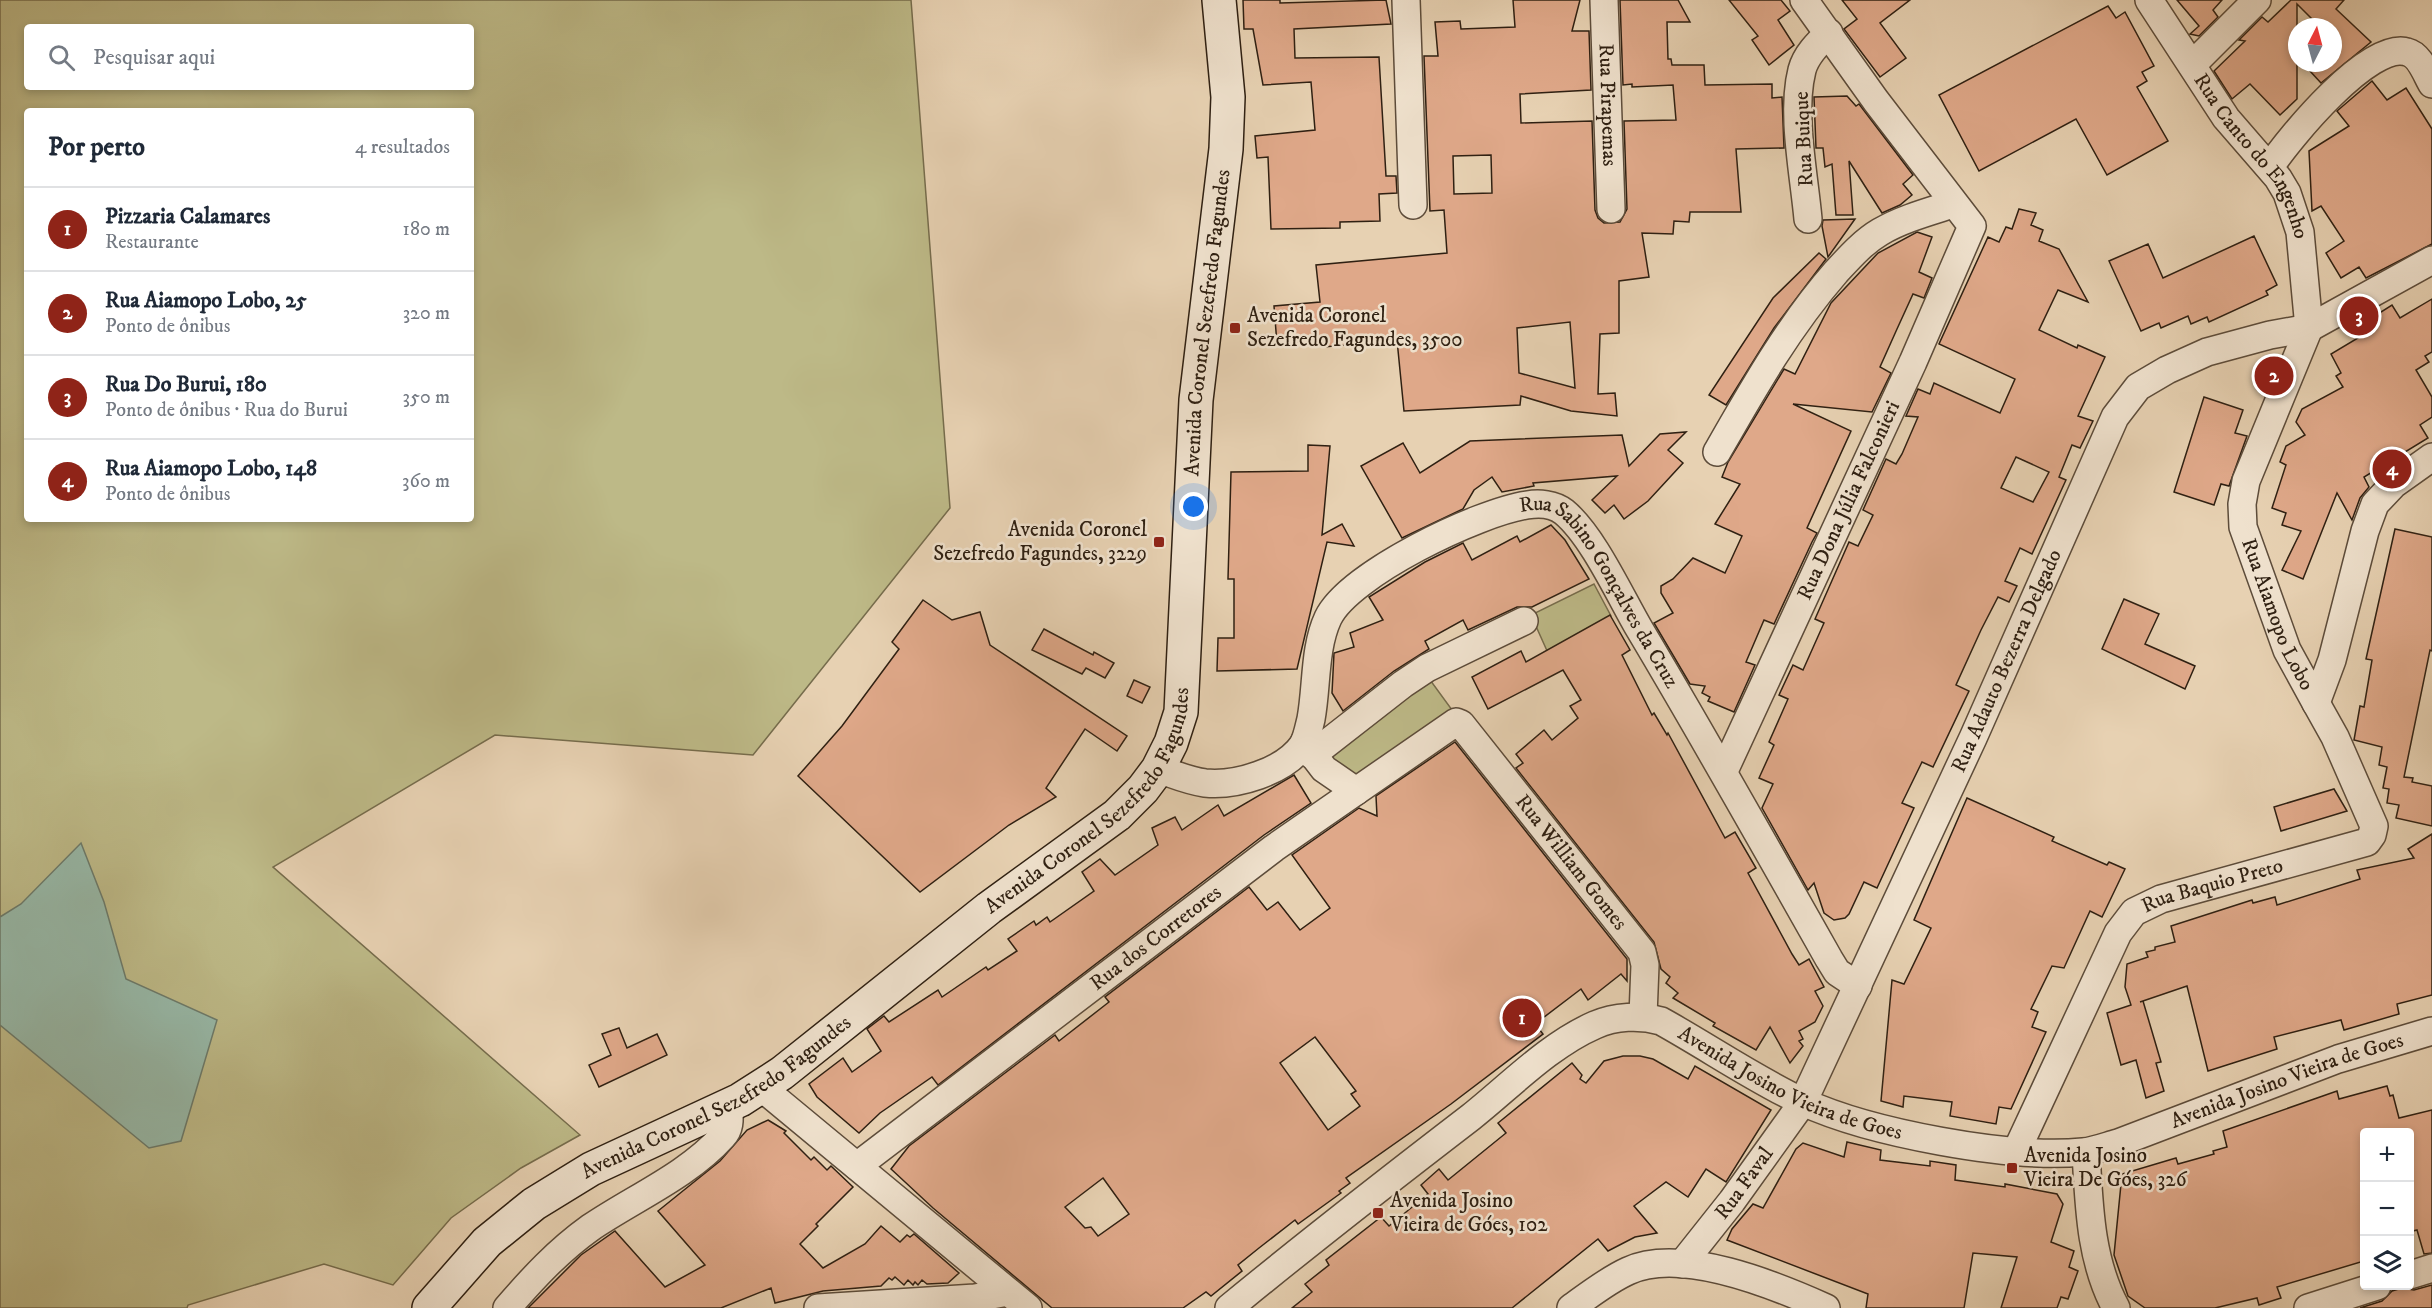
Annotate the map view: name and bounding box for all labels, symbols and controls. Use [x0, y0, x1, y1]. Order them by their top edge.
north arrow [2288, 18, 2342, 72]
search box [24, 24, 474, 90]
icon: search [45, 41, 78, 74]
street label: Rua Pirapemas [1592, 43, 1623, 167]
text: Pesquisar aqui [93, 44, 215, 71]
street label: Rua Canto do Engenho [2188, 69, 2314, 240]
street label: Rua Buique [1789, 90, 1819, 187]
text: Por perto [48, 131, 145, 164]
text: 4 resultados [355, 135, 450, 160]
street label: Avenida Coronel Sezefredo Fagundes [1179, 168, 1236, 477]
text: Pizzaria Calamares [105, 203, 270, 230]
text: 1 [64, 217, 71, 242]
text: 180 m [403, 217, 450, 242]
text: Restaurante [105, 230, 199, 255]
text: Rua Aiamopo Lobo, 25 [105, 287, 307, 314]
pin: 3 [2340, 294, 2378, 338]
text: 2 [63, 301, 72, 326]
text: 320 m [403, 301, 450, 326]
place label: Avenida Coronel Sezefredo Fagundes, 3500 [1247, 303, 1463, 353]
text: Ponto de ônibus [105, 314, 230, 339]
marker: Avenida Coronel Sezefredo Fagundes, 3500 [1228, 321, 1242, 335]
pin: 2 [2254, 354, 2294, 398]
text: Rua Do Burui, 180 [105, 371, 267, 398]
text: 3 [64, 385, 71, 410]
text: 350 m [403, 385, 450, 410]
street label: Rua Dona Júlia Falconieri [1792, 397, 1906, 604]
text: Ponto de ônibus · Rua do Burui [105, 398, 348, 423]
pin: 4 [2372, 446, 2412, 492]
text: Rua Aiamopo Lobo, 148 [105, 455, 317, 482]
text: 4 [62, 469, 73, 494]
text: 360 m [402, 469, 450, 494]
text: Ponto de ônibus [105, 482, 230, 507]
street label: Rua Sabino Gonçalves da Cruz [1517, 491, 1684, 693]
your location [1179, 492, 1208, 521]
place label: Avenida Coronel Sezefredo Fagundes, 3229 [933, 517, 1148, 567]
marker: Avenida Coronel Sezefredo Fagundes, 3229 [1152, 535, 1166, 549]
street label: Rua Aiamopo Lobo [2235, 535, 2320, 695]
street label: Rua Adauto Bezerra Delgado [1946, 546, 2068, 777]
street label: Avenida Coronel Sezefredo Fagundes [980, 687, 1195, 920]
street label: Rua William Gomes [1509, 789, 1633, 936]
street label: Rua Baquio Preto [2137, 853, 2286, 919]
street label: Rua dos Corretores [1085, 880, 1227, 996]
pin: 1 [1502, 996, 1541, 1040]
street label: Avenida Coronel Sezefredo Fagundes [576, 1010, 856, 1185]
street label: Avenida Josino Vieira de Goes [1673, 1020, 1905, 1146]
street label: Avenida Josino Vieira de Goes [2167, 1027, 2406, 1135]
map controls [2360, 1128, 2414, 1290]
button: + [2360, 1128, 2414, 1182]
street label: Rua Faval [1709, 1142, 1780, 1225]
place label: Avenida Josino Vieira De Góes, 326 [2023, 1143, 2188, 1193]
marker: Avenida Josino Vieira De Góes, 326 [2005, 1161, 2019, 1175]
button: − [2360, 1182, 2414, 1236]
place label: Avenida Josino Vieira de Góes, 102 [1389, 1188, 1548, 1238]
marker: Avenida Josino Vieira de Góes, 102 [1371, 1206, 1385, 1220]
button: layers [2360, 1236, 2414, 1290]

